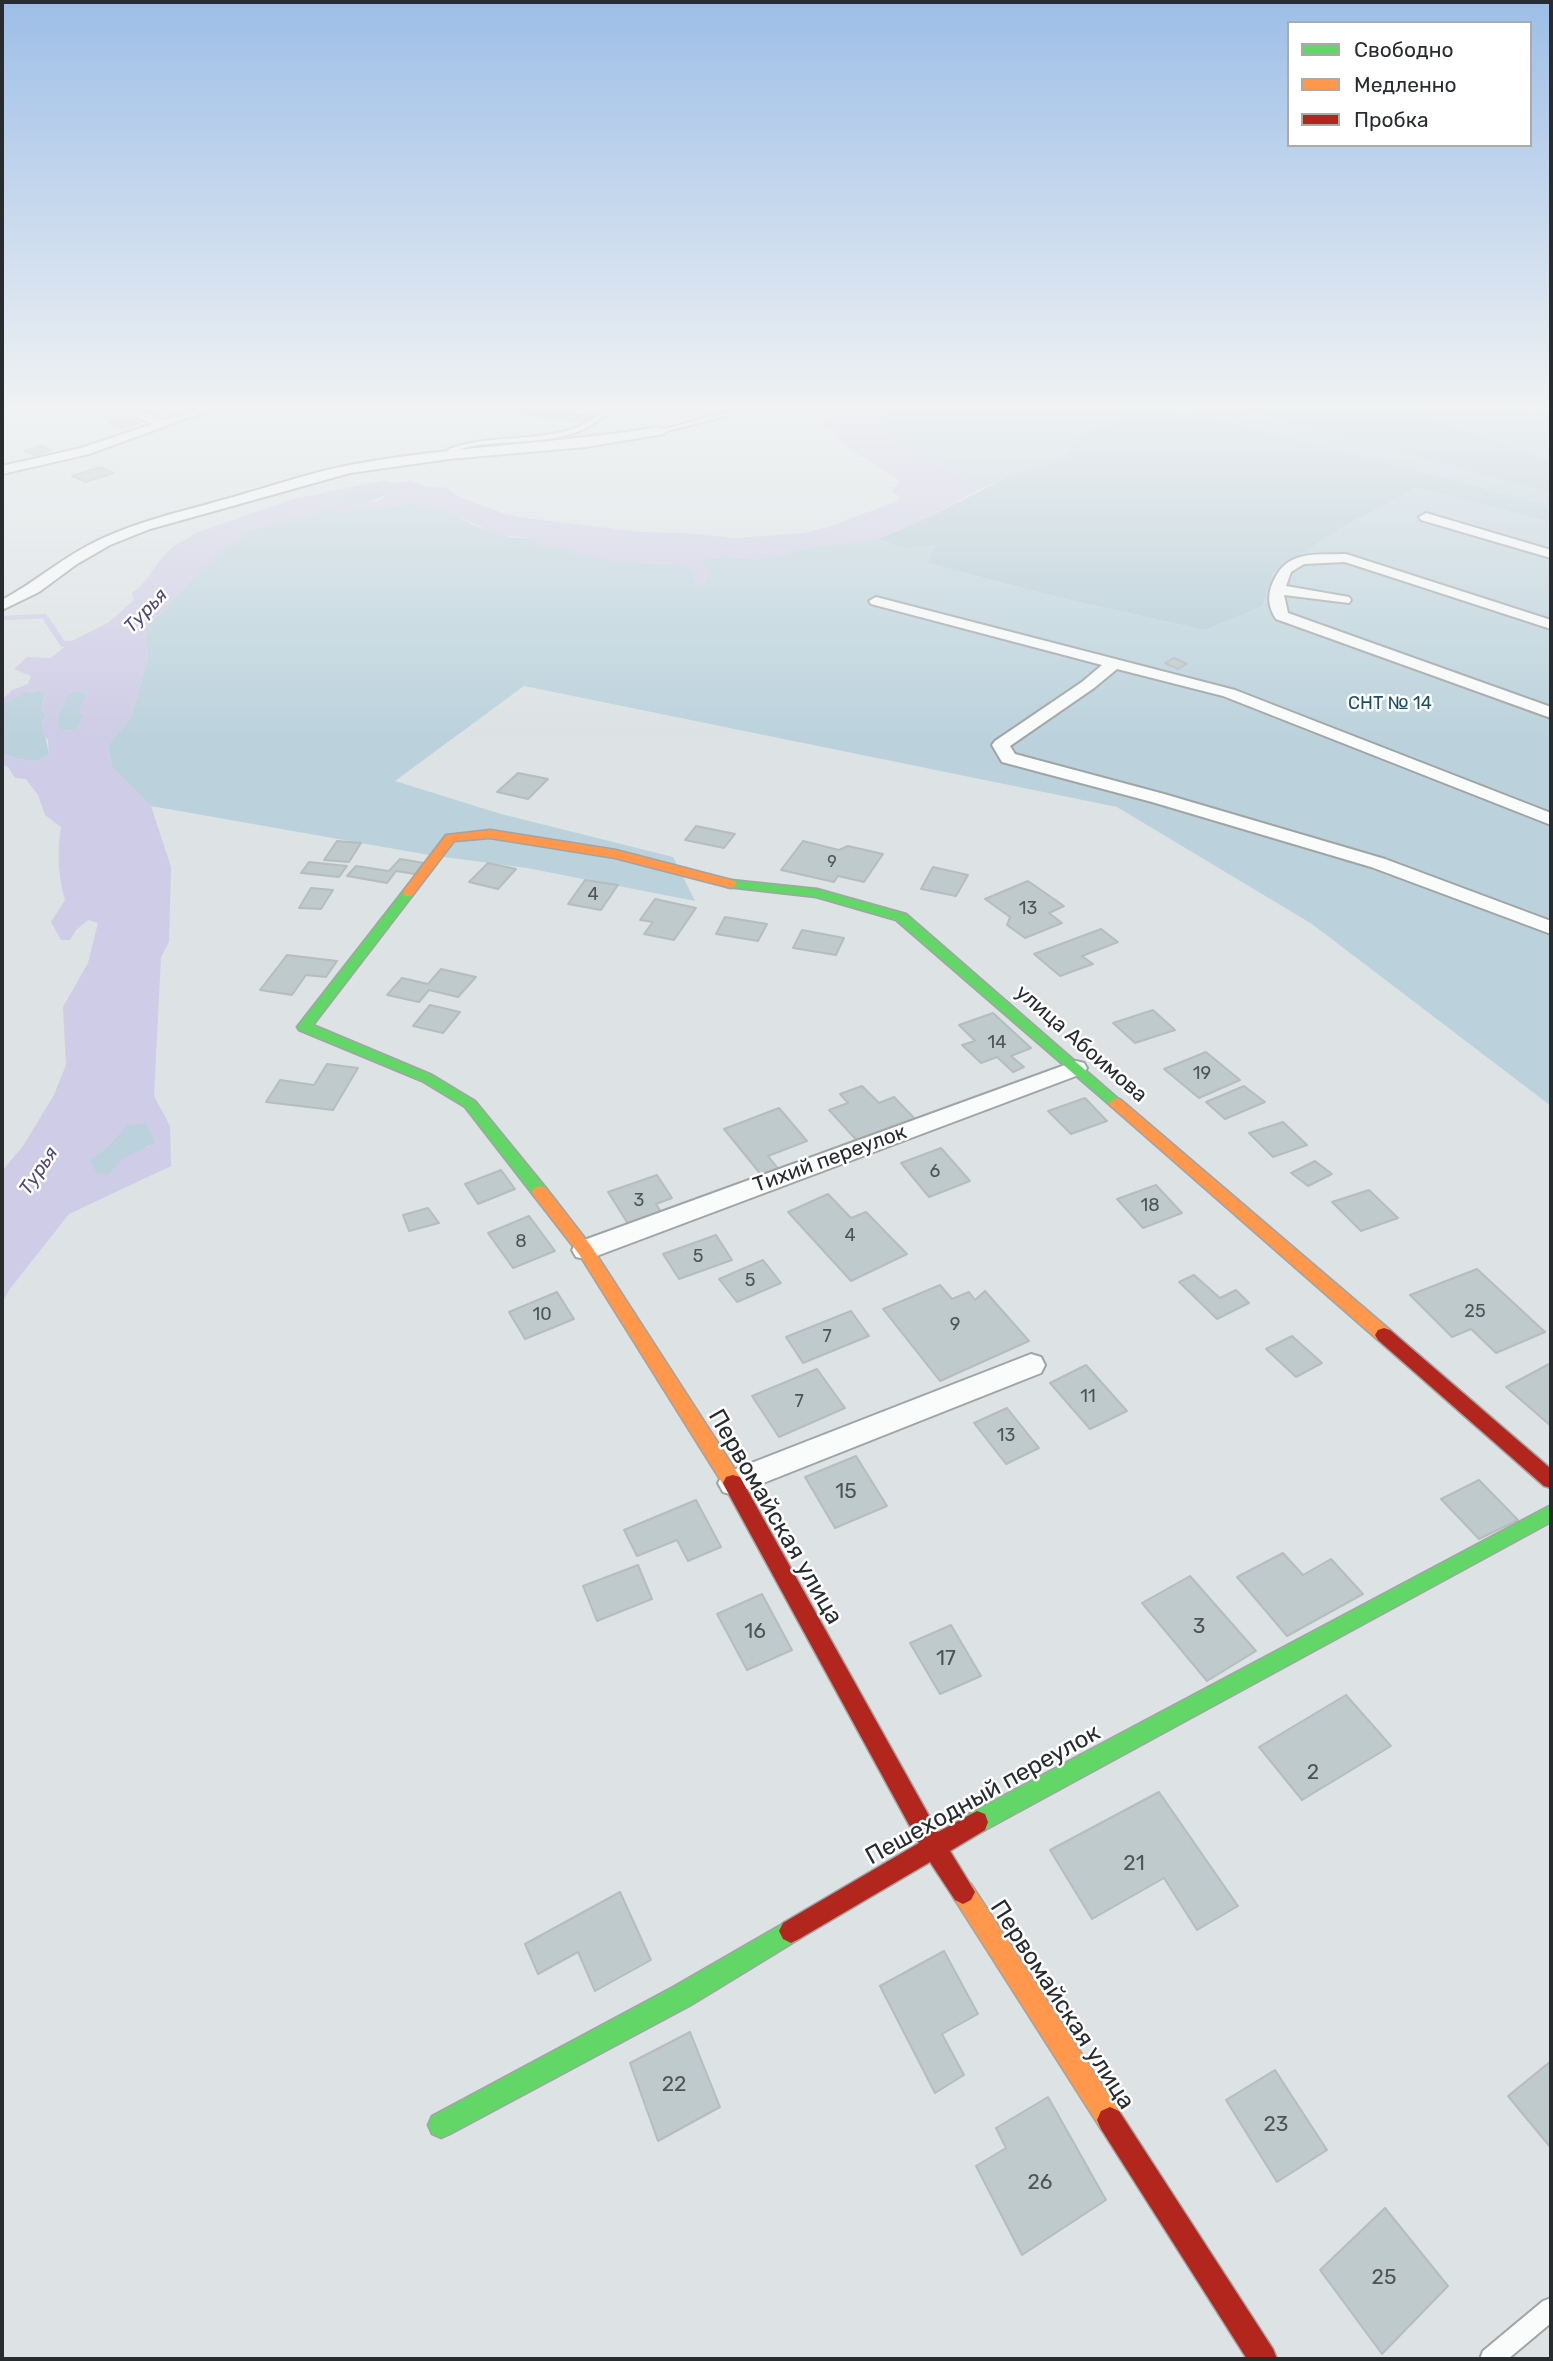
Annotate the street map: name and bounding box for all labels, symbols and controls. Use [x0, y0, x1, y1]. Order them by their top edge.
legend [1287, 21, 1532, 147]
text: Свободно [1354, 37, 1454, 62]
text: Медленно [1354, 72, 1457, 97]
text: Пробка [1354, 107, 1429, 132]
water label: Турья [120, 584, 172, 638]
park label: СНТ № 14 [1348, 693, 1432, 715]
house number: 9 [827, 852, 837, 872]
house number: 4 [587, 884, 599, 906]
house number: 13 [1019, 898, 1037, 920]
street label: улица Абоимова [1010, 980, 1152, 1108]
house number: 14 [988, 1032, 1006, 1054]
house number: 19 [1193, 1063, 1211, 1085]
street label: Тихий переулок [750, 1120, 910, 1198]
water label: Турья [15, 1143, 63, 1199]
house number: 6 [930, 1161, 940, 1183]
house number: 3 [634, 1190, 644, 1212]
house number: 18 [1140, 1195, 1160, 1217]
house number: 4 [844, 1225, 856, 1247]
house number: 8 [515, 1231, 527, 1253]
house number: 5 [693, 1246, 703, 1268]
house number: 5 [745, 1270, 755, 1292]
house number: 25 [1464, 1301, 1486, 1323]
house number: 10 [532, 1304, 552, 1326]
house number: 9 [950, 1314, 960, 1336]
house number: 7 [822, 1326, 832, 1348]
house number: 11 [1080, 1386, 1096, 1408]
house number: 7 [794, 1391, 804, 1413]
street label: Первомайская улица [702, 1404, 848, 1630]
house number: 13 [997, 1425, 1015, 1447]
house number: 15 [835, 1479, 857, 1505]
house number: 3 [1193, 1614, 1205, 1640]
house number: 16 [744, 1619, 766, 1645]
house number: 17 [936, 1646, 956, 1672]
street label: Пешеходный переулок [861, 1718, 1105, 1872]
house number: 2 [1307, 1760, 1319, 1786]
house number: 21 [1123, 1851, 1145, 1877]
street label: Первомайская улица [984, 1895, 1140, 2115]
house number: 22 [662, 2072, 686, 2098]
house number: 23 [1264, 2112, 1288, 2138]
house number: 26 [1028, 2170, 1052, 2196]
house number: 25 [1372, 2265, 1396, 2291]

